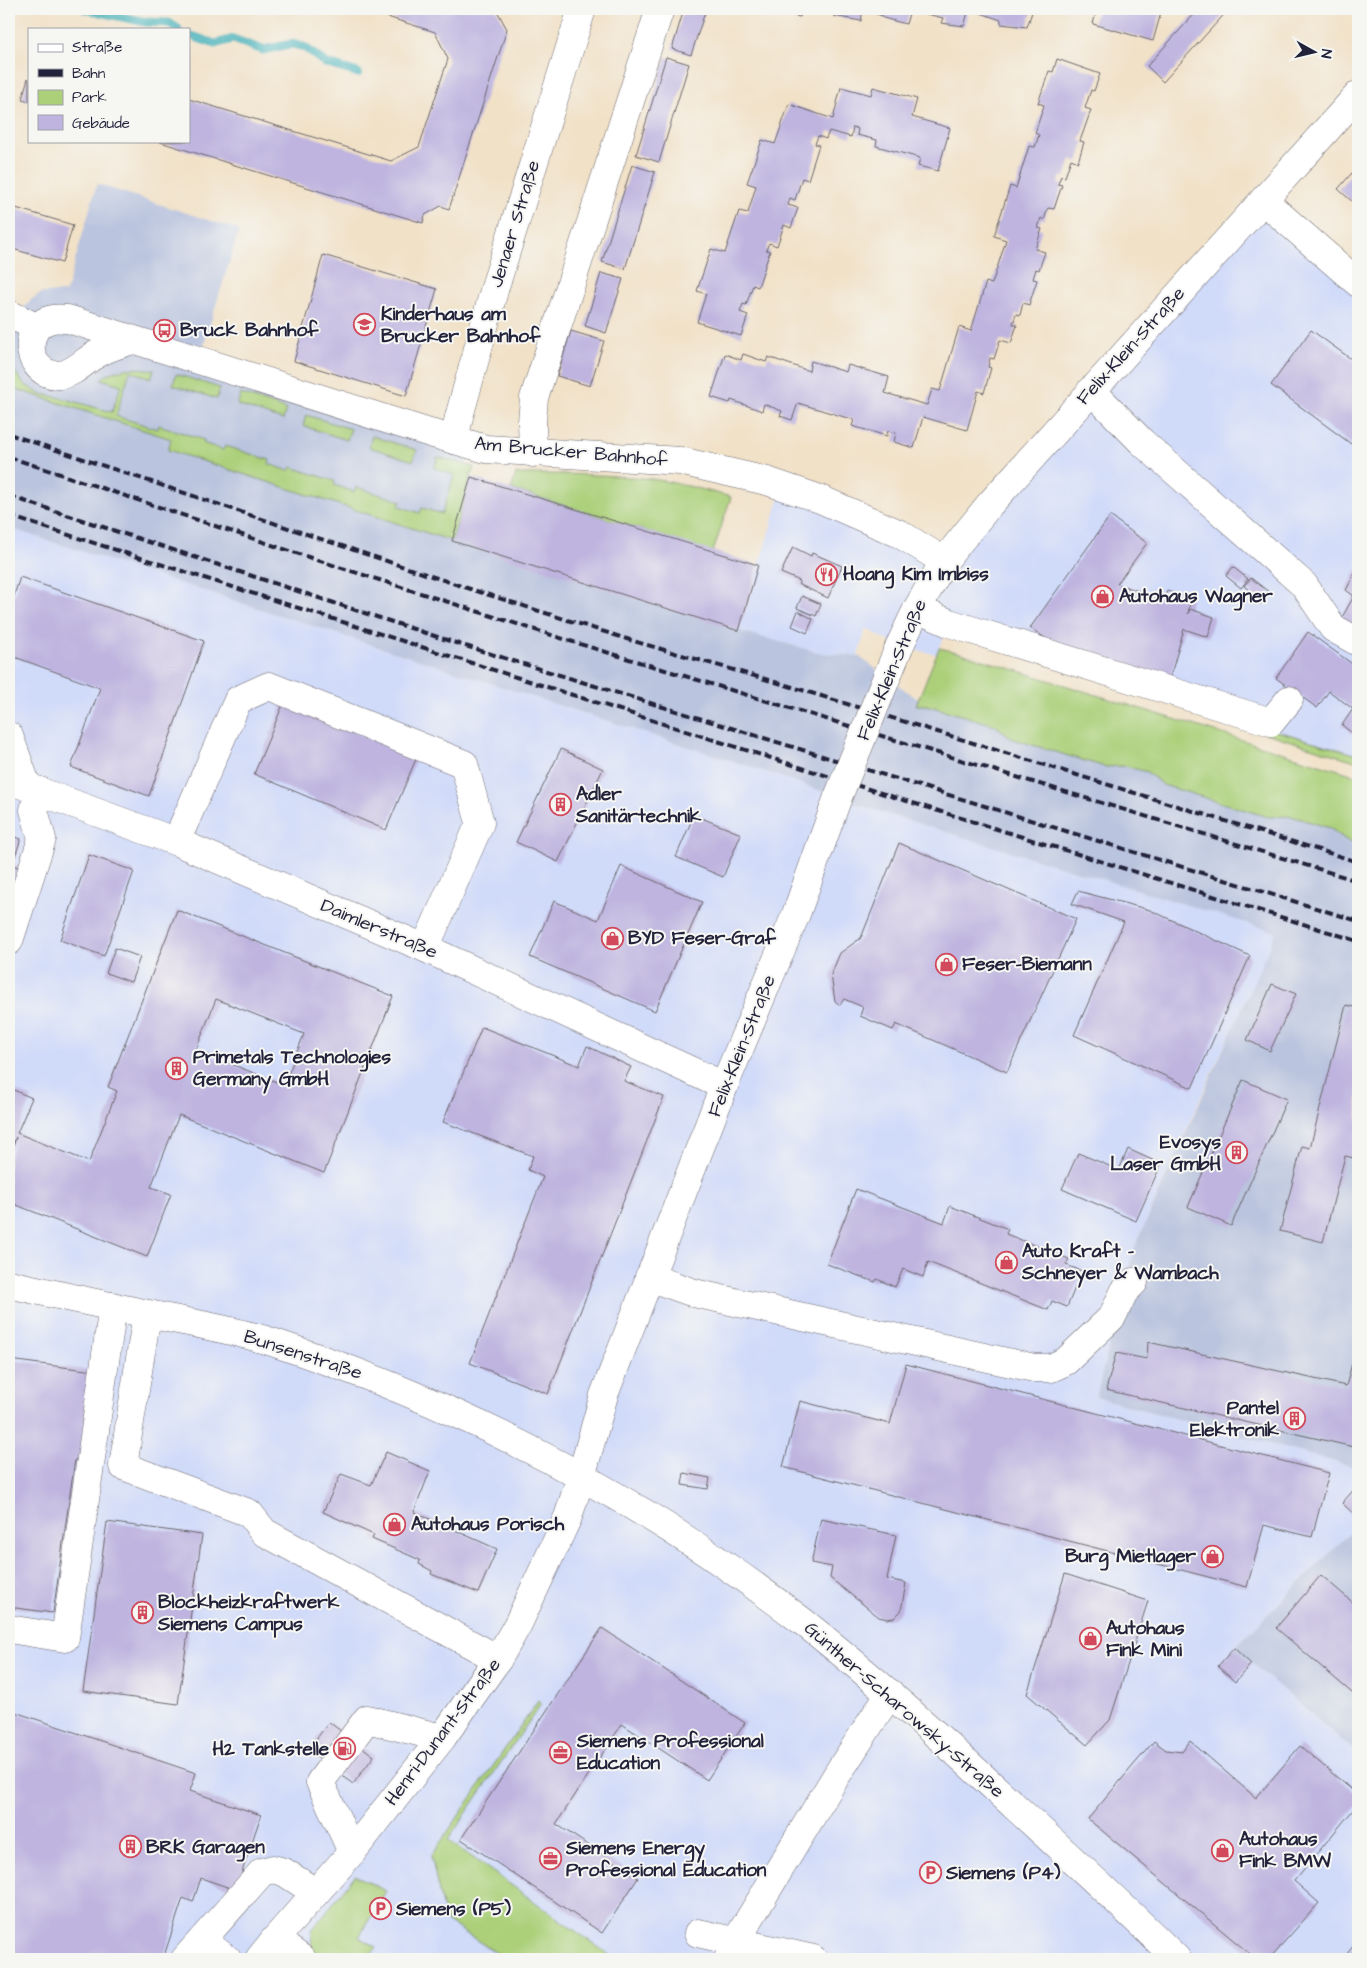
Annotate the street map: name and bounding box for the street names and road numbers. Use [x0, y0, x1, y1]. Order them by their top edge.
street label: Jenaer Straße [483, 157, 547, 291]
street label: Felix-Klein-Straße [1070, 281, 1192, 411]
street label: Am Brucker Bahnhof [473, 430, 669, 474]
street label: Felix-Klein-Straße [850, 595, 934, 745]
street label: Daimlerstraße [316, 892, 442, 966]
street label: Felix-Klein-Straße [701, 971, 783, 1121]
street label: Bunsenstraße [240, 1323, 366, 1387]
street label: Günther-Scharowsky-Straße [797, 1615, 1010, 1805]
street label: Henri-Dunant-Straße [378, 1653, 508, 1811]

